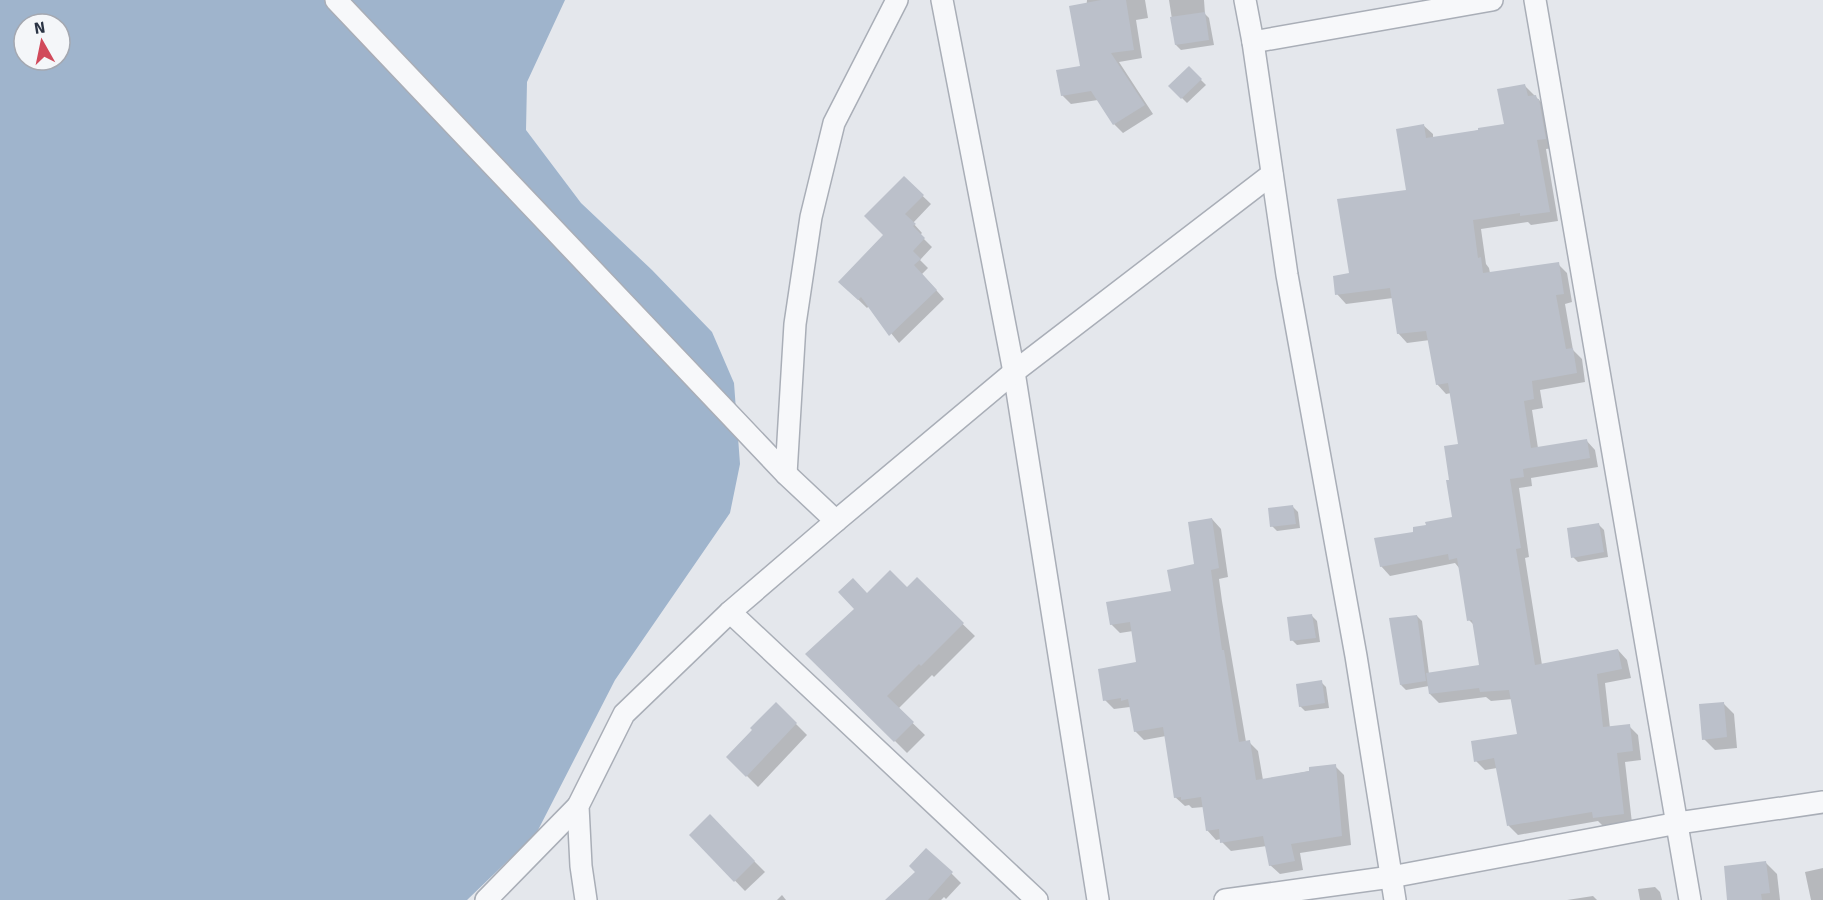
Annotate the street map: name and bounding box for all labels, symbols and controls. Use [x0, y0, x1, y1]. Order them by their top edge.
north arrow [12, 12, 72, 72]
text: N [33, 17, 47, 39]

